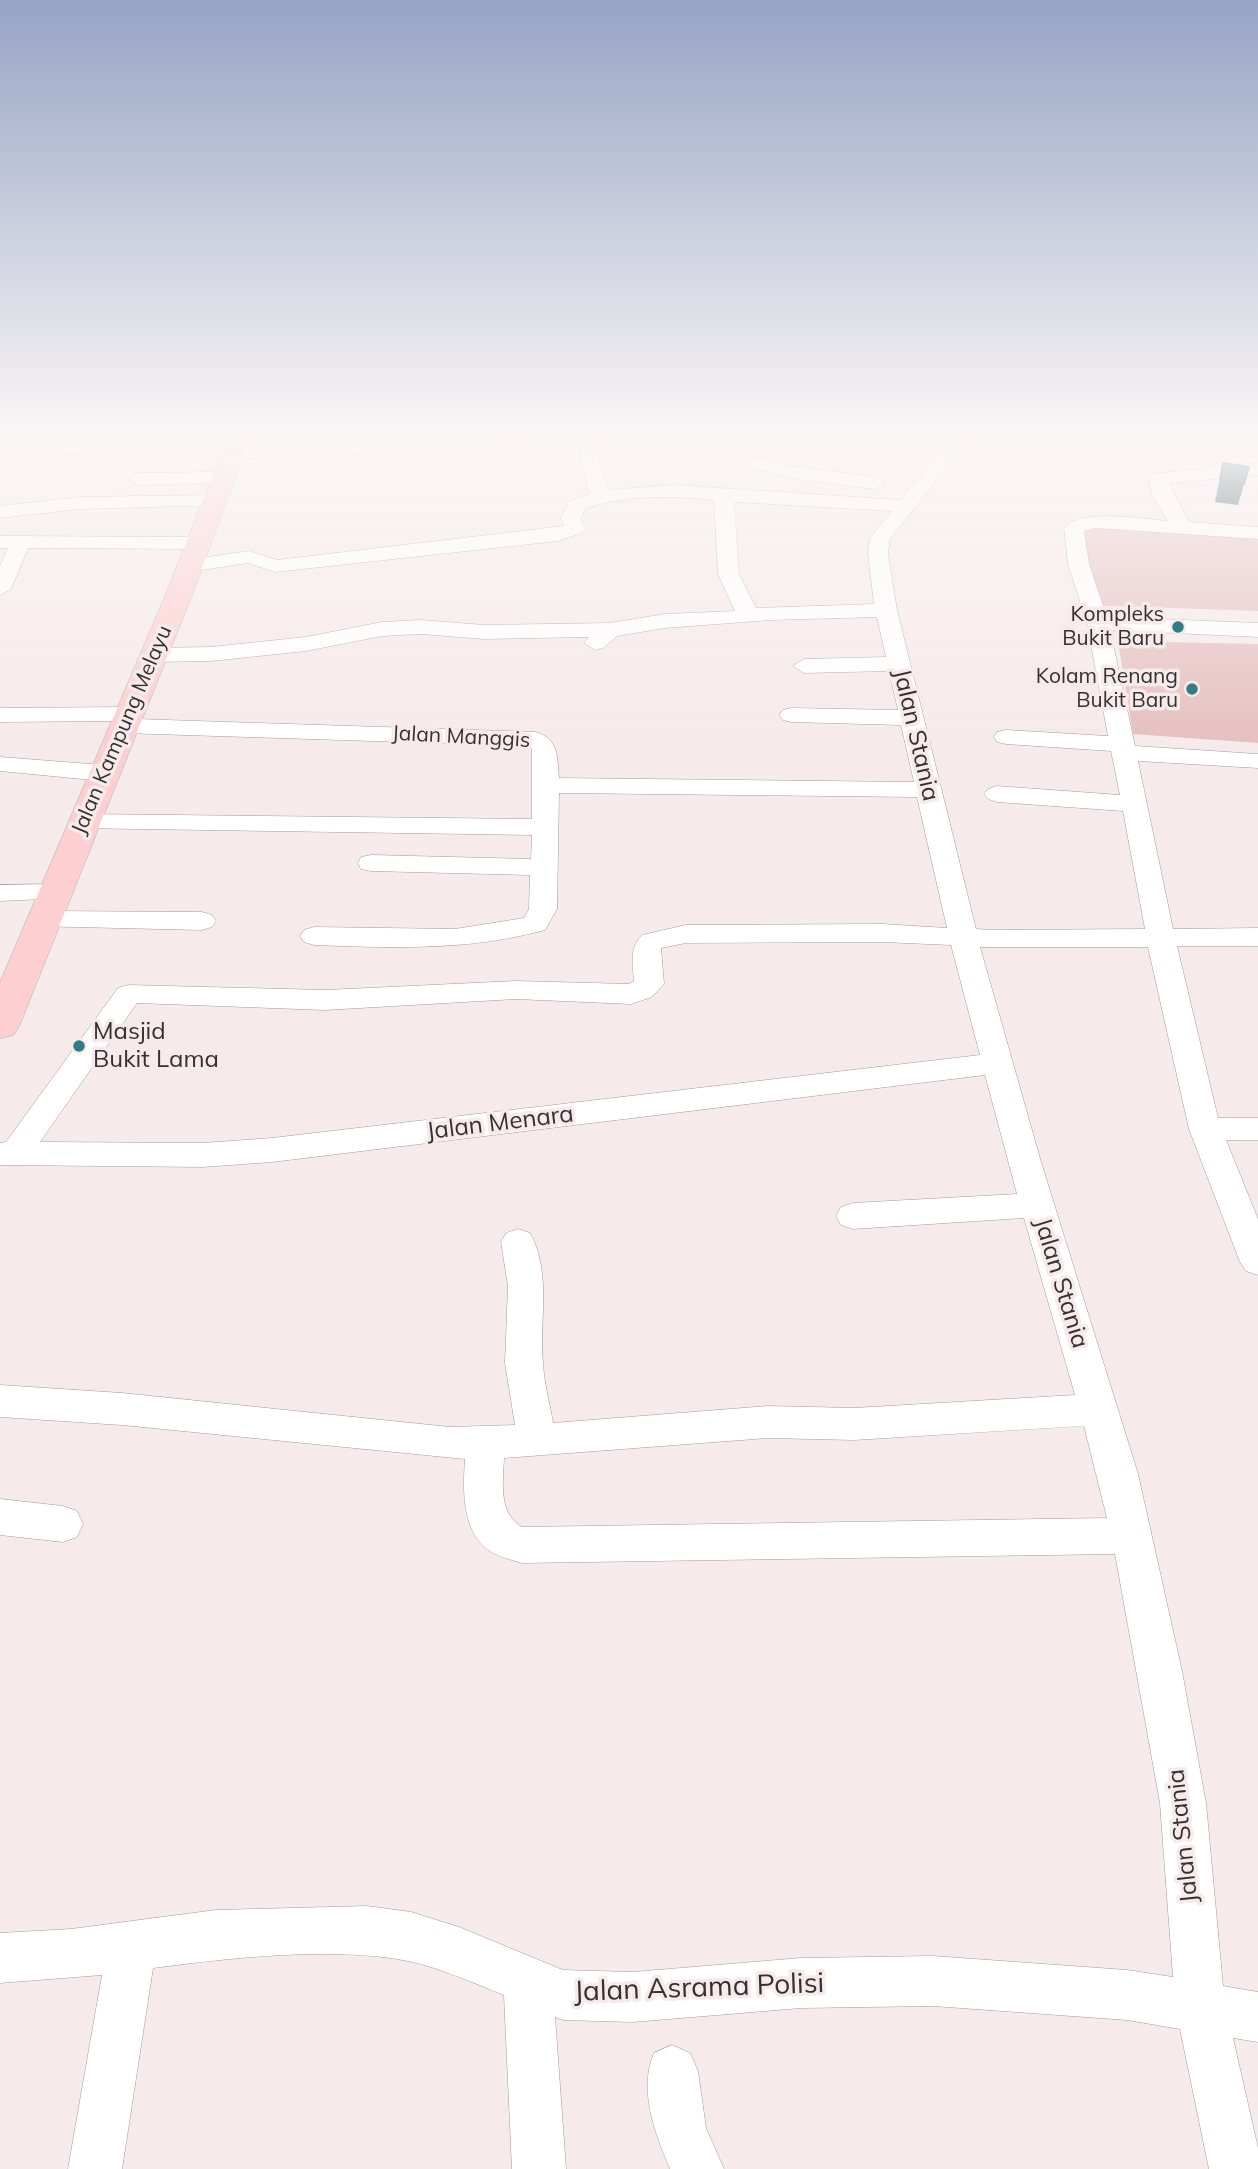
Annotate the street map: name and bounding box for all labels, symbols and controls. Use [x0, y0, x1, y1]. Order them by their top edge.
place label: Kompleks Bukit Baru [1062, 602, 1164, 652]
marker: Kompleks Bukit Baru [1170, 619, 1186, 635]
street label: Jalan Kampung Melayu [67, 622, 177, 838]
place label: Kolam Renang Bukit Baru [1036, 664, 1178, 714]
street label: Jalan Stania [887, 666, 945, 804]
marker: Kolam Renang Bukit Baru [1184, 681, 1200, 697]
street label: Jalan Manggis [391, 721, 531, 753]
place label: Masjid Bukit Lama [93, 1018, 219, 1074]
marker: Masjid Bukit Lama [71, 1038, 87, 1054]
street label: Jalan Menara [425, 1100, 575, 1146]
street label: Jalan Stania [1028, 1214, 1094, 1352]
street label: Jalan Stania [1162, 1768, 1204, 1904]
street label: Jalan Asrama Polisi [573, 1967, 825, 2009]

